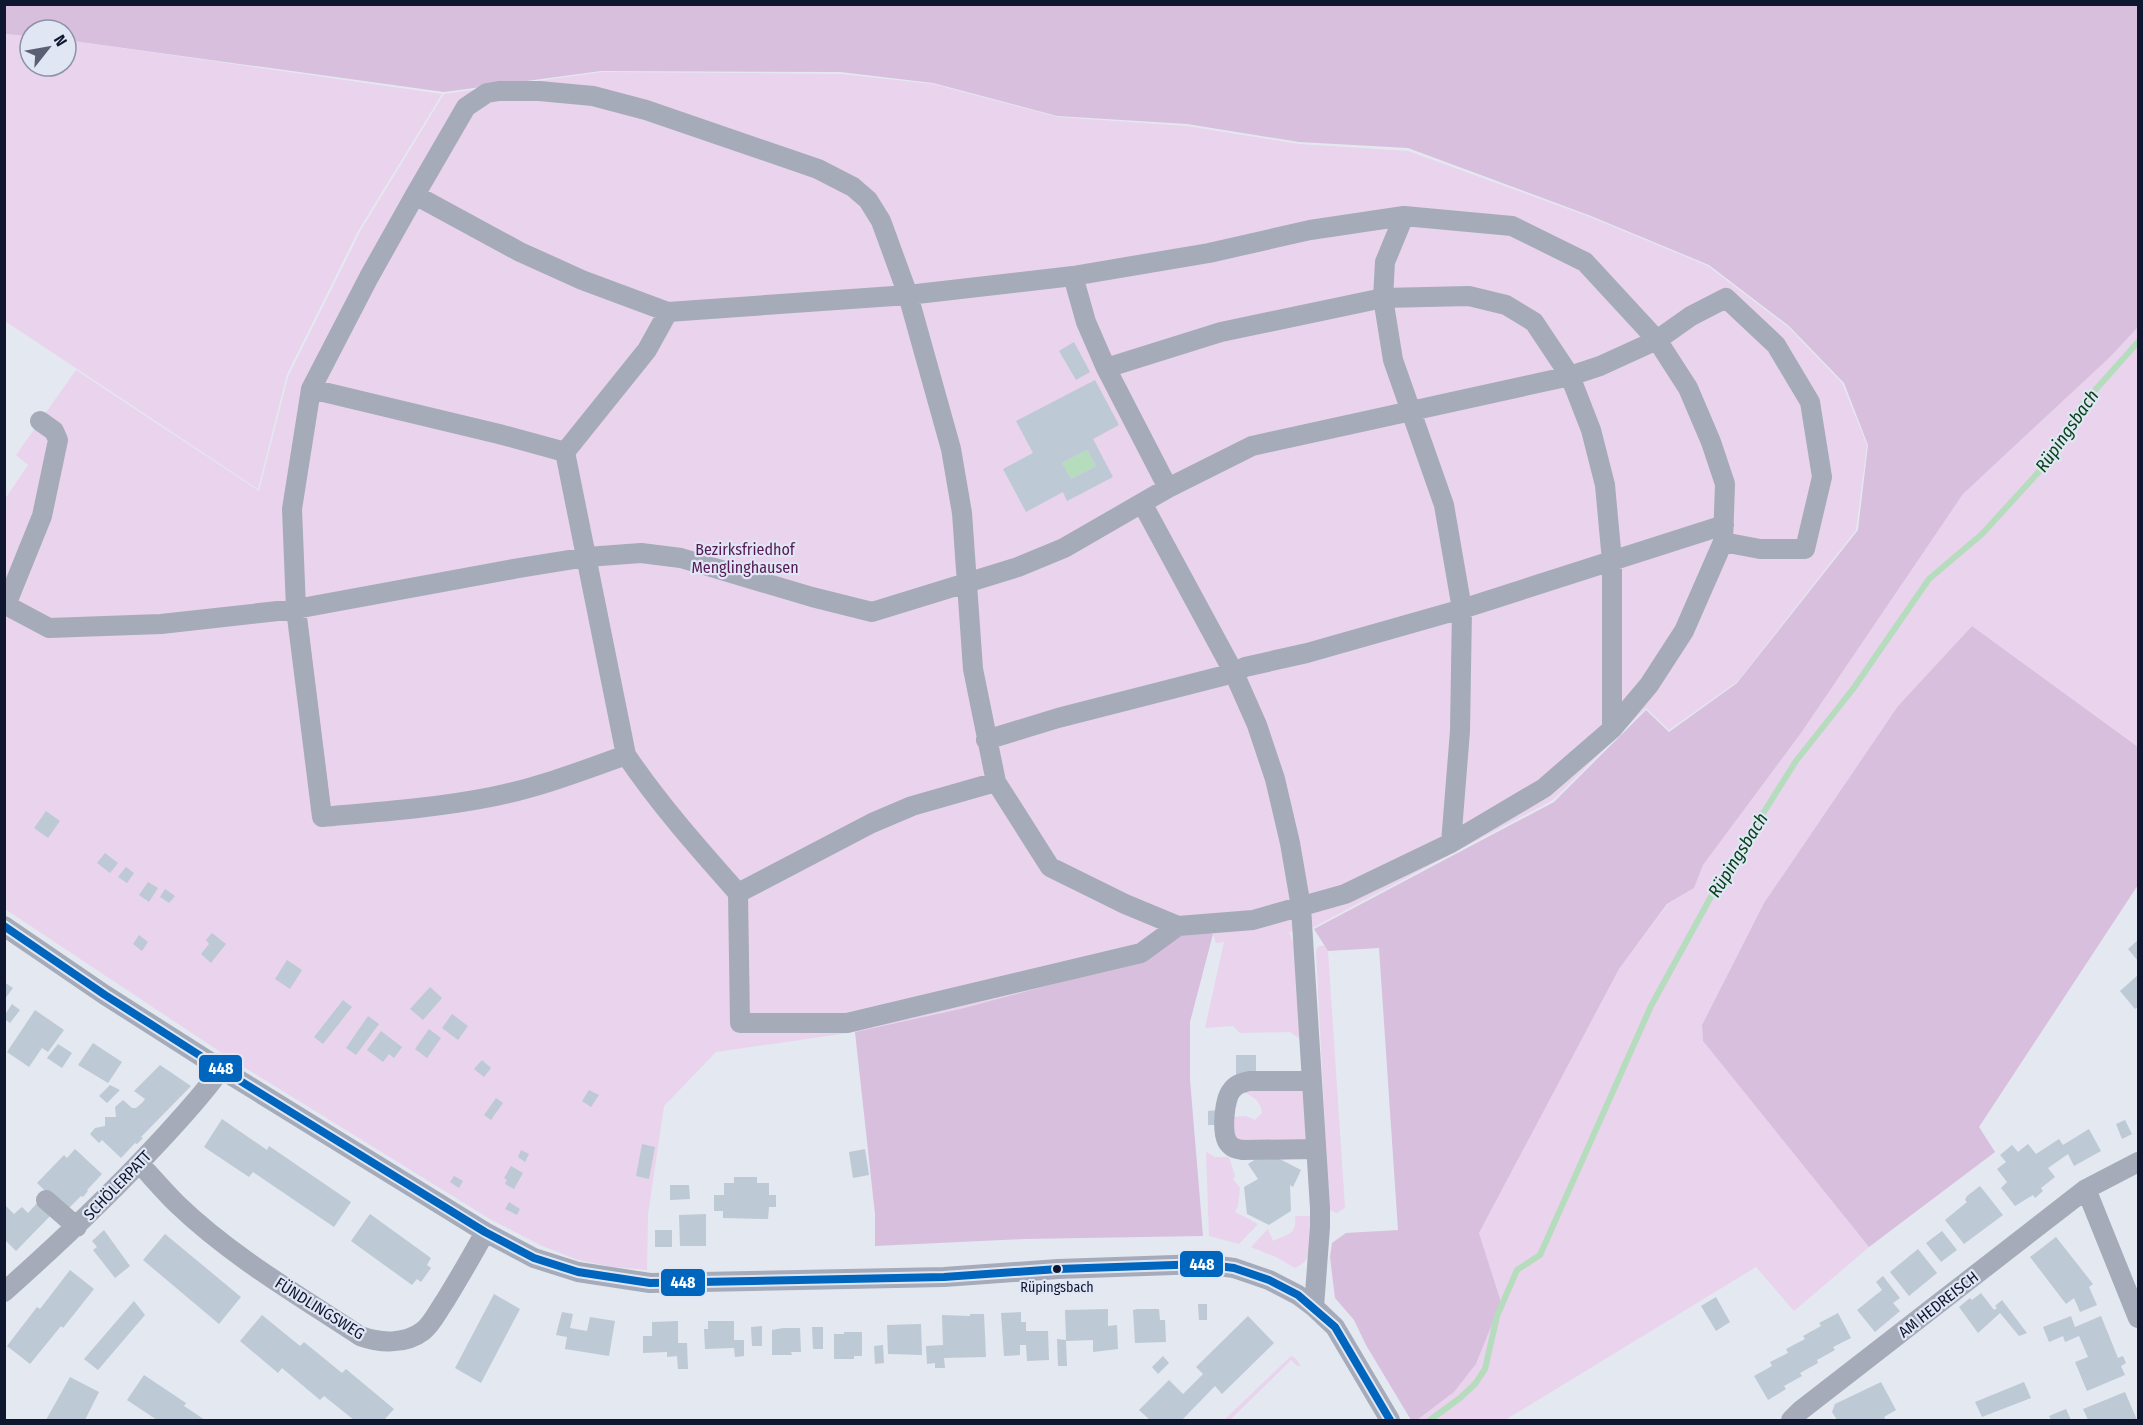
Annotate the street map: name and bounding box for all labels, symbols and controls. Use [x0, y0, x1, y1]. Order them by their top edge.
north arrow [18, 18, 78, 78]
text: N [50, 32, 71, 50]
water label: Rüpingsbach [2031, 386, 2103, 476]
park label: Bezirksfriedhof Menglinghausen [691, 540, 799, 577]
water label: Rüpingsbach [1703, 809, 1773, 901]
line badge: 448 [198, 1054, 243, 1083]
text: 448 [209, 1059, 234, 1078]
street label: SCHÖLERPATT [80, 1146, 156, 1224]
line badge: 448 [1179, 1250, 1224, 1278]
text: 448 [1190, 1255, 1215, 1274]
marker: Rüpingsbach [1051, 1263, 1063, 1275]
street label: AM HEDREISCH [1895, 1267, 1982, 1342]
line badge: 448 [660, 1268, 706, 1297]
street label: FÜNDLINGSWEG [272, 1273, 368, 1343]
text: 448 [671, 1273, 696, 1292]
place label: Rüpingsbach [1020, 1279, 1094, 1296]

